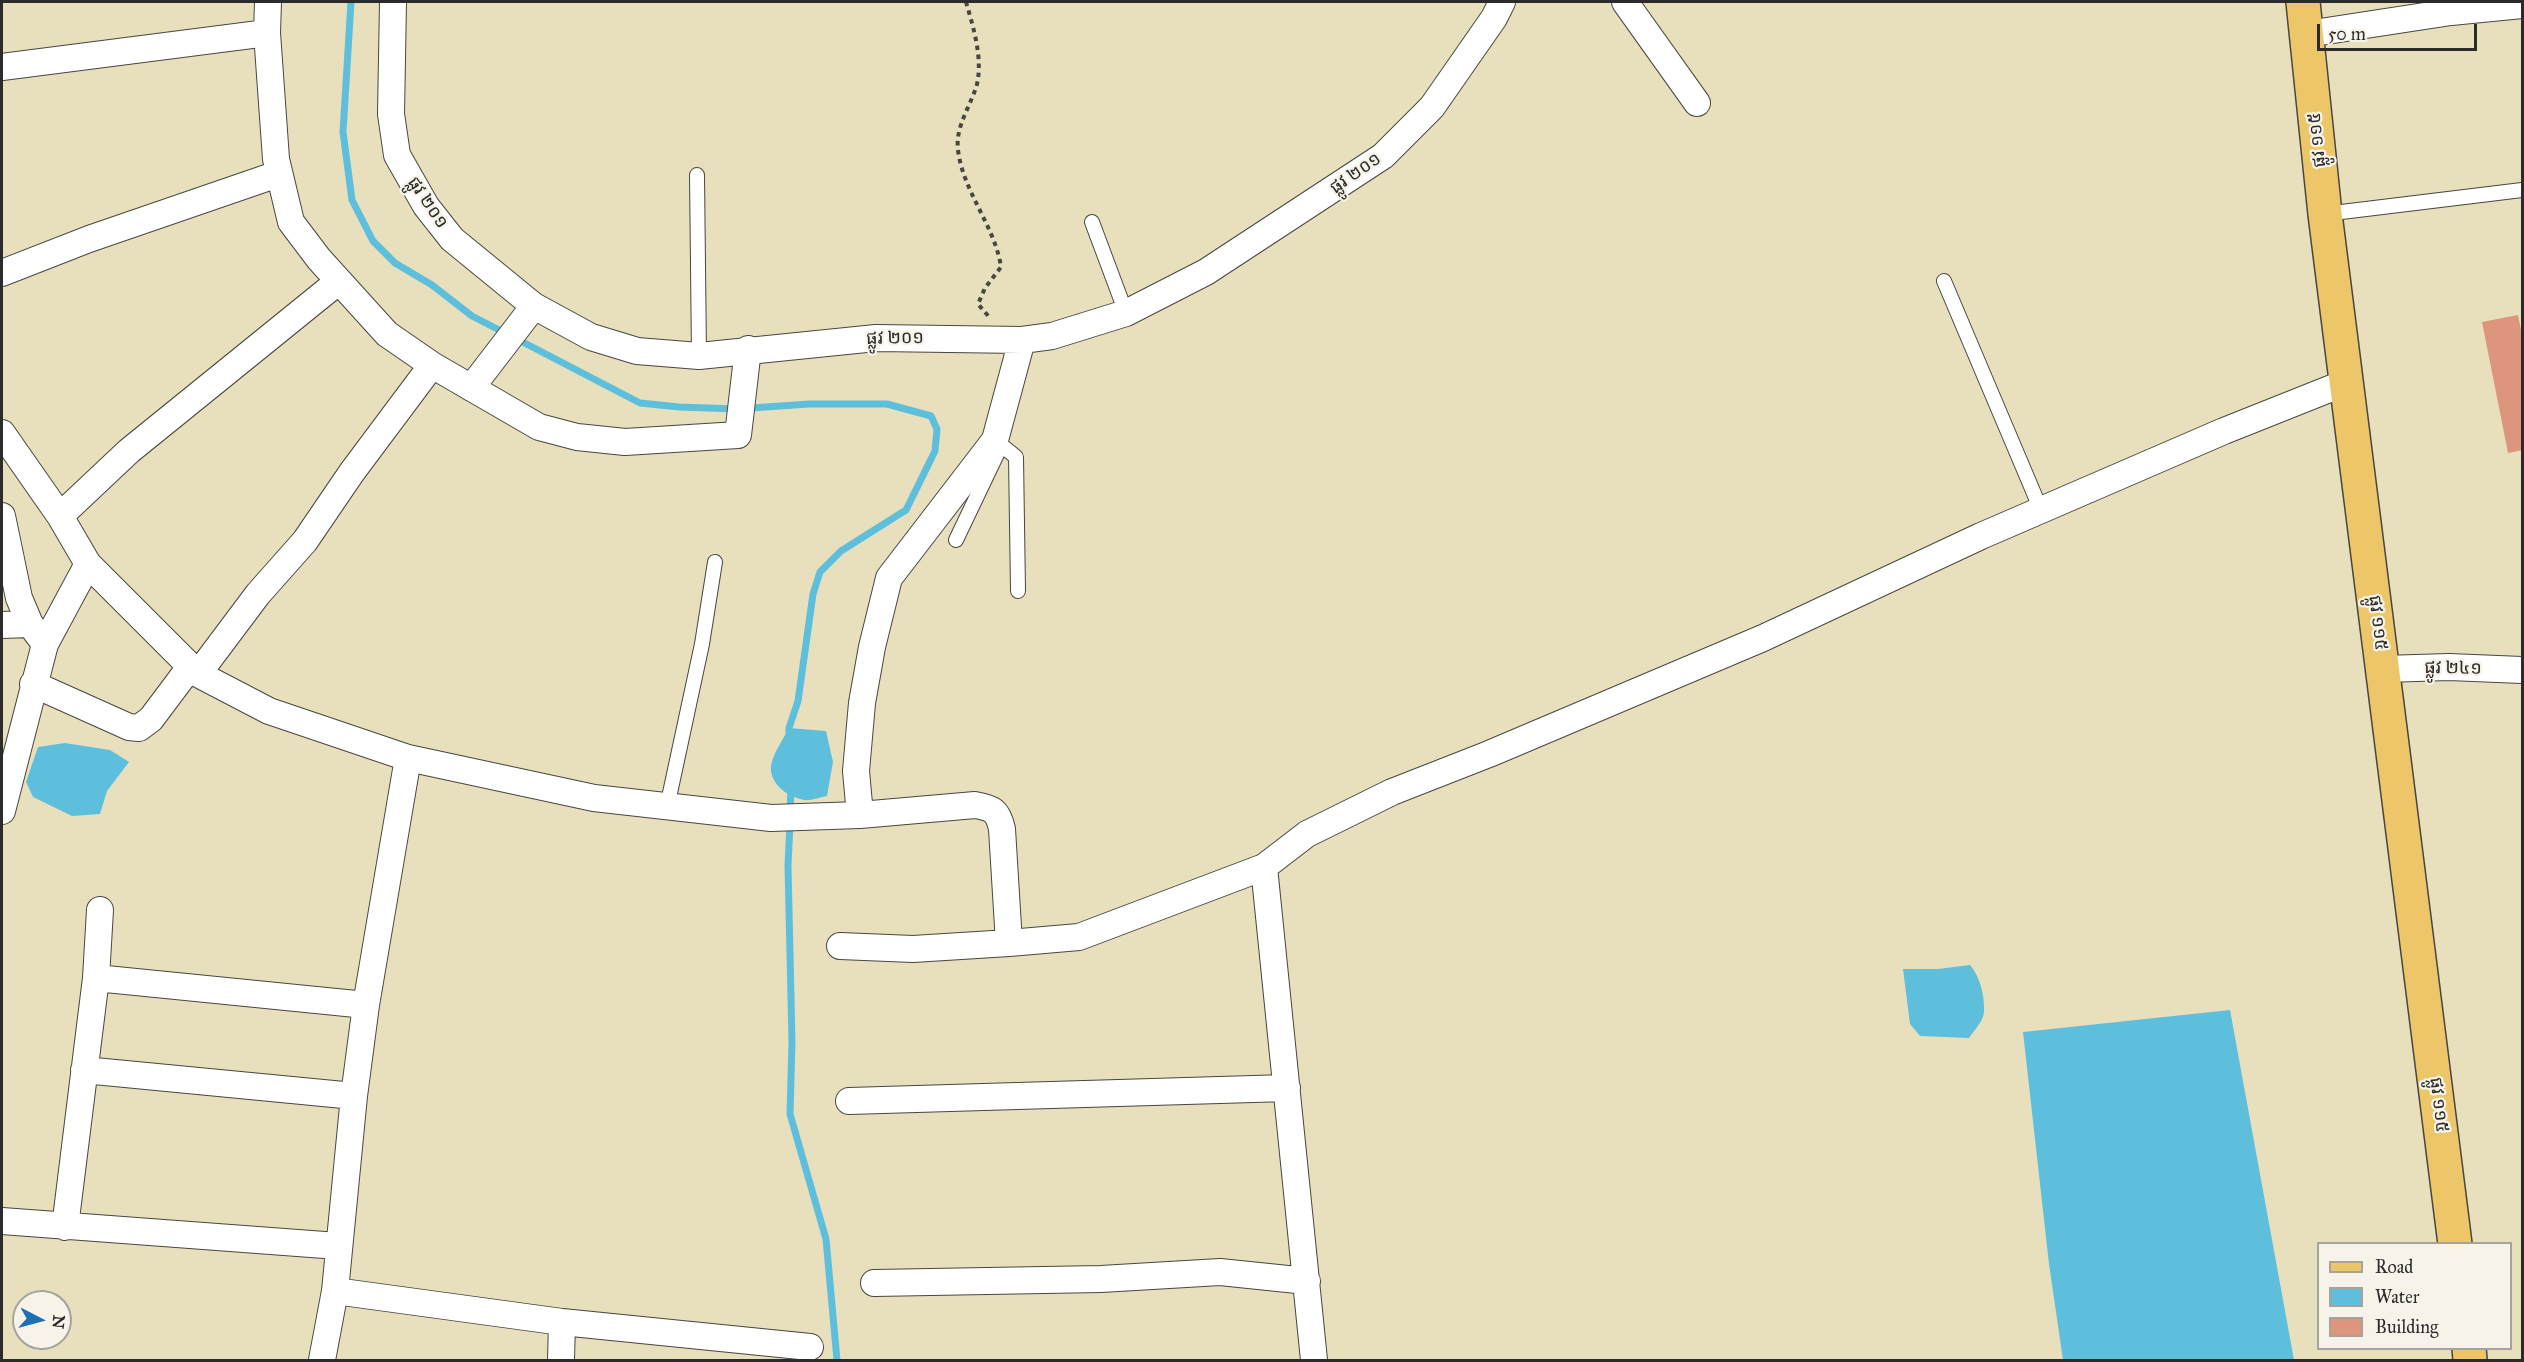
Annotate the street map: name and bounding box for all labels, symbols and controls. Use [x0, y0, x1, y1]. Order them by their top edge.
scale bar [2320, 12, 2480, 50]
text: 50 m [2328, 23, 2366, 45]
street label: ផ្លូវ ១១៥ [2304, 111, 2332, 169]
street label: ផ្លូវ ២០១ [1326, 149, 1386, 199]
street label: ផ្លូវ ២០១ [402, 173, 452, 233]
street label: ផ្លូវ ២០១ [866, 328, 924, 350]
street label: ផ្លូវ ១១៥ [2363, 594, 2391, 652]
street label: ផ្លូវ ២៤១ [2424, 658, 2482, 680]
street label: ផ្លូវ ១១៥ [2424, 1076, 2452, 1134]
legend [2317, 1242, 2512, 1350]
text: Road [2375, 1256, 2413, 1278]
text: Water [2375, 1286, 2419, 1308]
north arrow [12, 1290, 72, 1350]
text: N [48, 1314, 69, 1329]
text: Building [2375, 1316, 2438, 1338]

